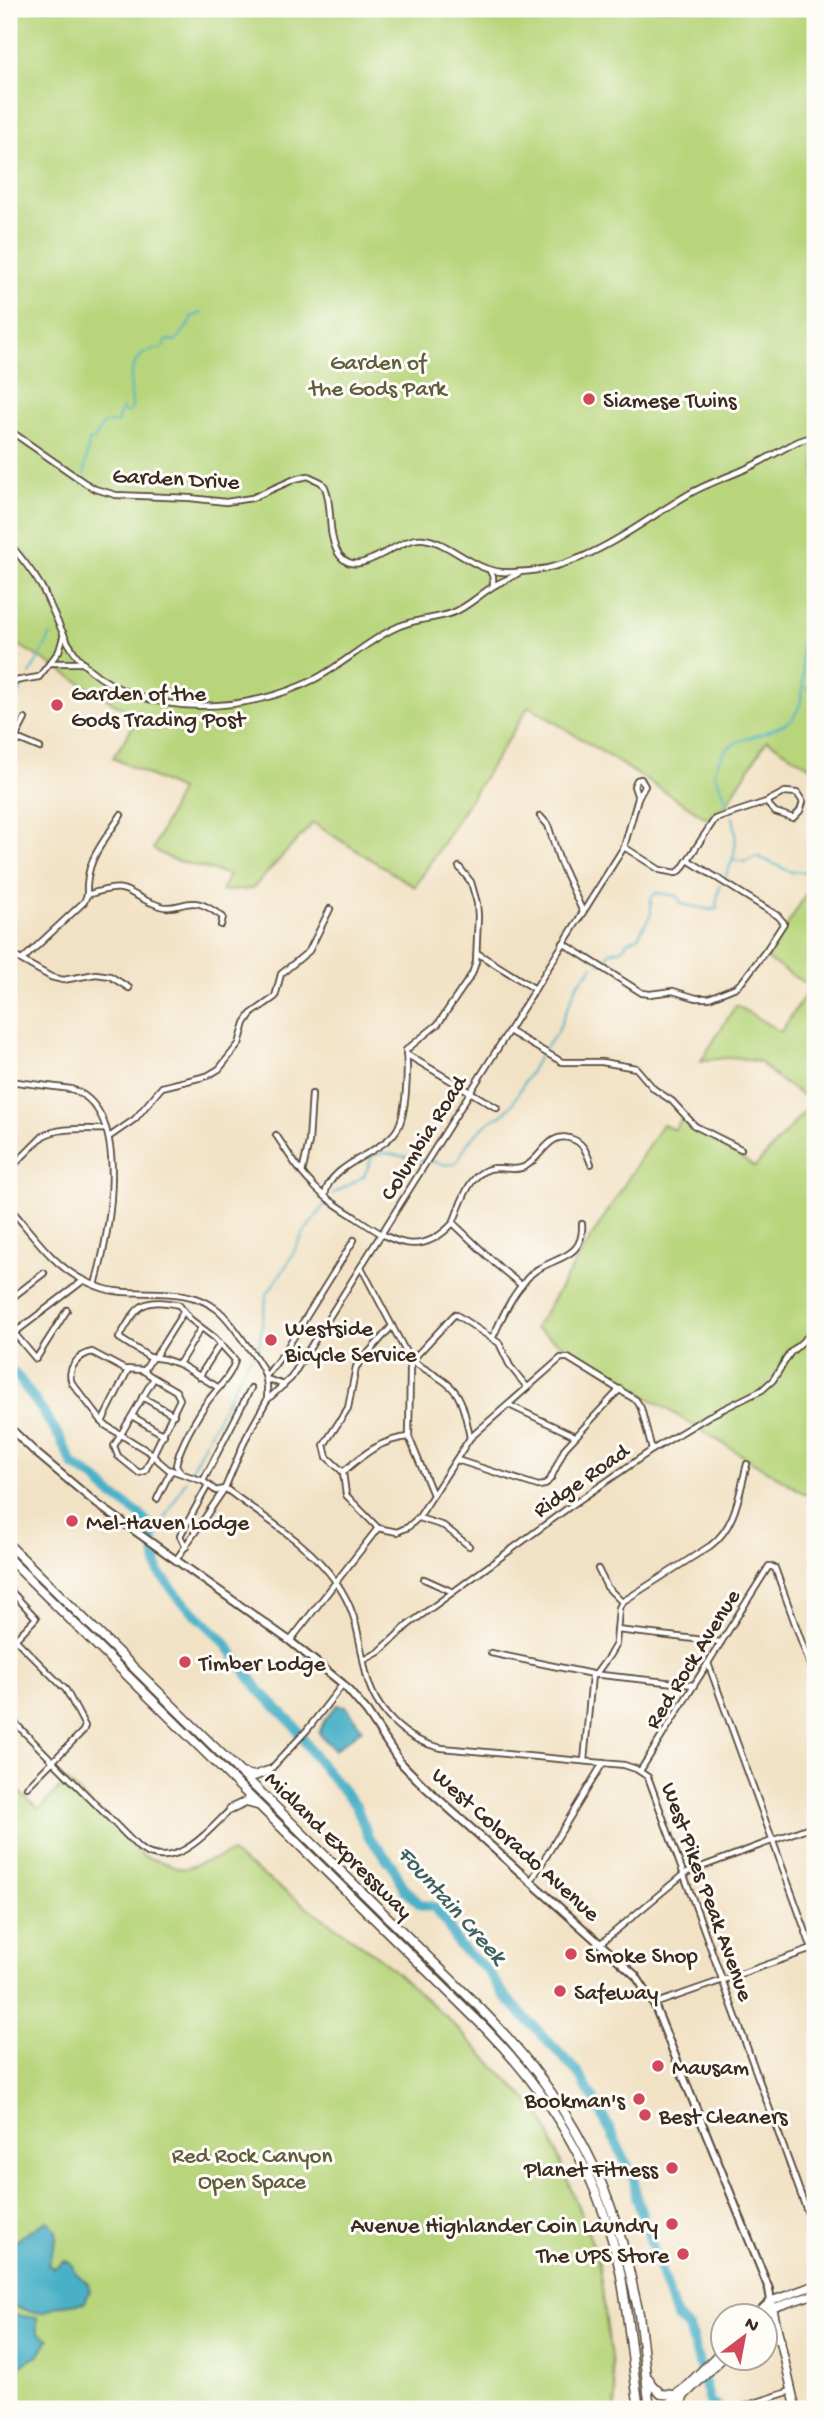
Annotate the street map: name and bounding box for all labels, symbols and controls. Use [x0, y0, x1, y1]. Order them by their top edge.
park label: Garden of the Gods Park [308, 351, 449, 404]
place label: Siamese Twins [603, 389, 737, 416]
marker: Siamese Twins [581, 391, 597, 407]
street label: Garden Drive [112, 464, 241, 497]
place label: Garden of the Gods Trading Post [71, 682, 247, 735]
marker: Garden of the Gods Trading Post [49, 697, 65, 713]
street label: Columbia Road [376, 1070, 475, 1206]
place label: Westside Bicycle Service [284, 1317, 418, 1370]
marker: Westside Bicycle Service [263, 1332, 279, 1348]
street label: Ridge Road [529, 1438, 637, 1525]
place label: Mel-Haven Lodge [86, 1511, 250, 1538]
marker: Mel-Haven Lodge [64, 1513, 80, 1529]
street label: Red Rock Avenue [640, 1584, 748, 1735]
place label: Timber Lodge [197, 1652, 327, 1679]
marker: Timber Lodge [177, 1654, 193, 1670]
street label: West Colorado Avenue [425, 1763, 605, 1929]
street label: Midland Expressway [258, 1767, 417, 1926]
street label: West Pikes Peak Avenue [654, 1779, 758, 2006]
water label: Fountain Creek [390, 1841, 513, 1973]
place label: Smoke Shop [585, 1944, 698, 1971]
marker: Smoke Shop [563, 1946, 579, 1962]
place label: Safeway [574, 1981, 658, 2008]
marker: Safeway [552, 1983, 568, 1999]
place label: Mausam [672, 2056, 749, 2083]
marker: Mausam [650, 2058, 666, 2074]
place label: Bookman's [524, 2089, 626, 2116]
marker: Bookman's [631, 2091, 647, 2107]
place label: Best Cleaners [658, 2105, 788, 2132]
marker: Best Cleaners [637, 2107, 653, 2123]
park label: Red Rock Canyon Open Space [172, 2144, 332, 2197]
place label: Planet Fitness [523, 2158, 659, 2185]
marker: Planet Fitness [664, 2160, 680, 2176]
place label: Avenue Highlander Coin Laundry [351, 2214, 658, 2241]
marker: Avenue Highlander Coin Laundry [664, 2216, 680, 2232]
place label: The UPS Store [534, 2244, 670, 2271]
marker: The UPS Store [675, 2246, 691, 2262]
north arrow [708, 2302, 778, 2372]
text: N [740, 2313, 763, 2339]

